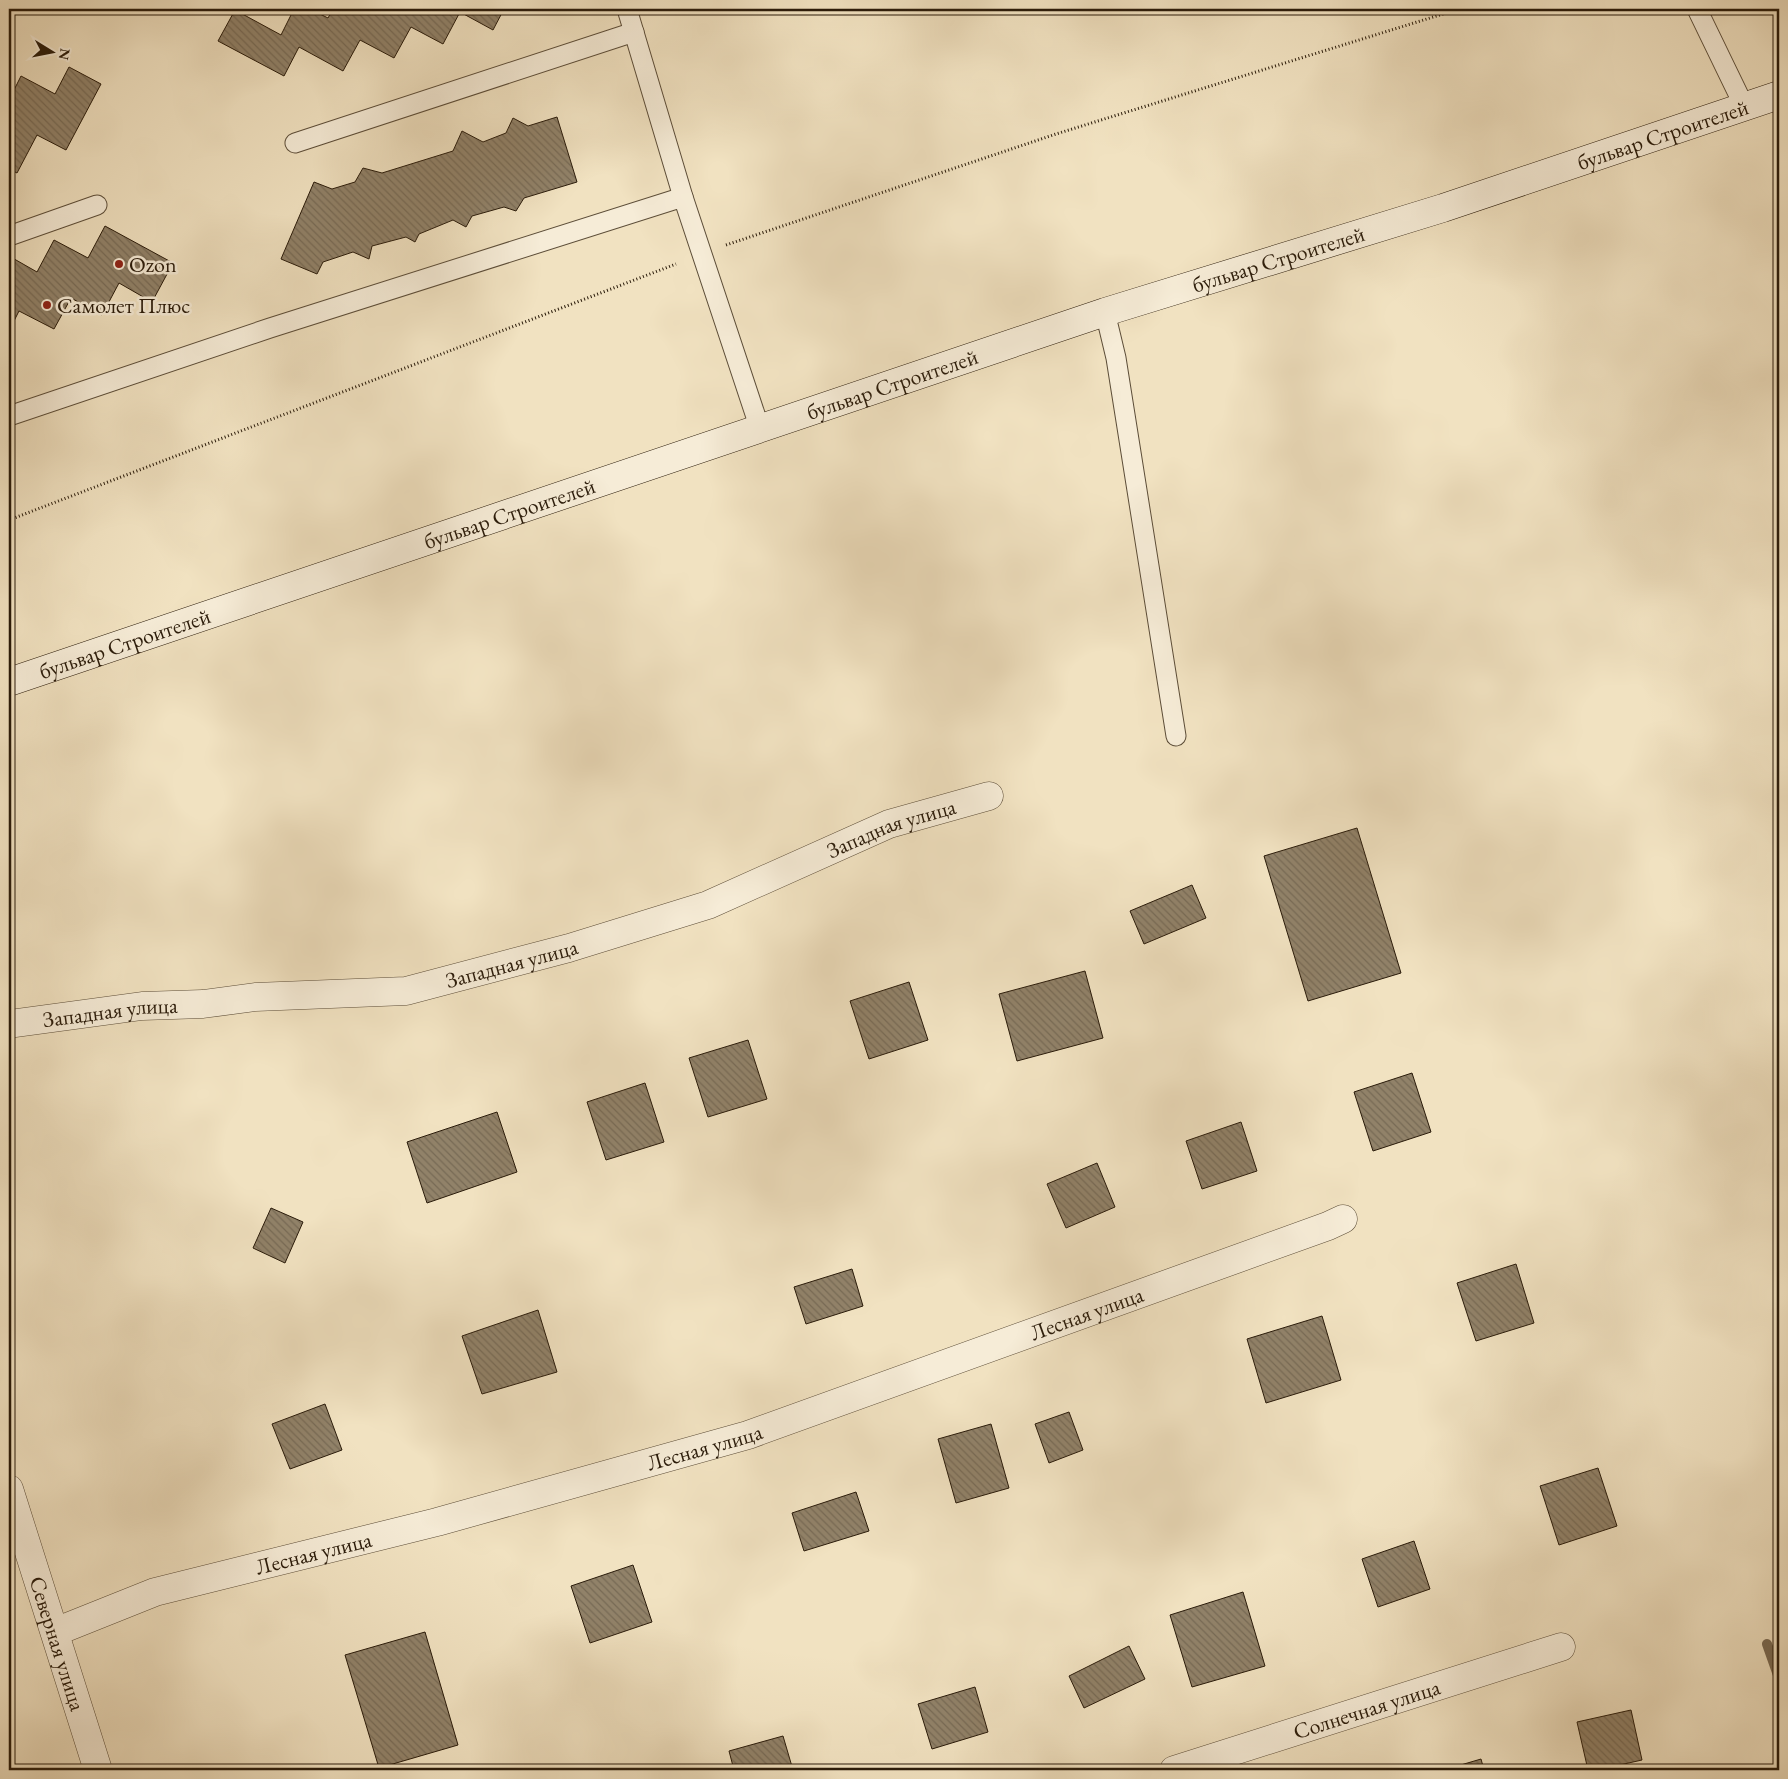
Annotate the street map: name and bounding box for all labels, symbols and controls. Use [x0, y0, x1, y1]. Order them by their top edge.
north arrow [28, 28, 78, 78]
text: N [55, 47, 75, 62]
street label: бульвар Строителей [1573, 92, 1753, 177]
street label: бульвар Строителей [1189, 219, 1369, 299]
place label: Ozon [129, 250, 177, 279]
marker: Ozon [113, 258, 125, 270]
place label: Самолет Плюс [57, 291, 190, 320]
marker: Самолет Плюс [41, 299, 53, 311]
street label: бульвар Строителей [803, 342, 982, 427]
street label: бульвар Строителей [420, 471, 599, 556]
street label: бульвар Строителей [35, 601, 215, 686]
street label: Западная улица [822, 792, 959, 865]
street label: Западная улица [442, 932, 582, 995]
street label: Западная улица [41, 991, 178, 1034]
street label: Лесная улица [1026, 1280, 1148, 1347]
street label: Лесная улица [644, 1417, 767, 1478]
street label: Лесная улица [253, 1525, 375, 1581]
street label: Северная улица [23, 1573, 92, 1715]
street label: Солнечная улица [1290, 1672, 1444, 1746]

